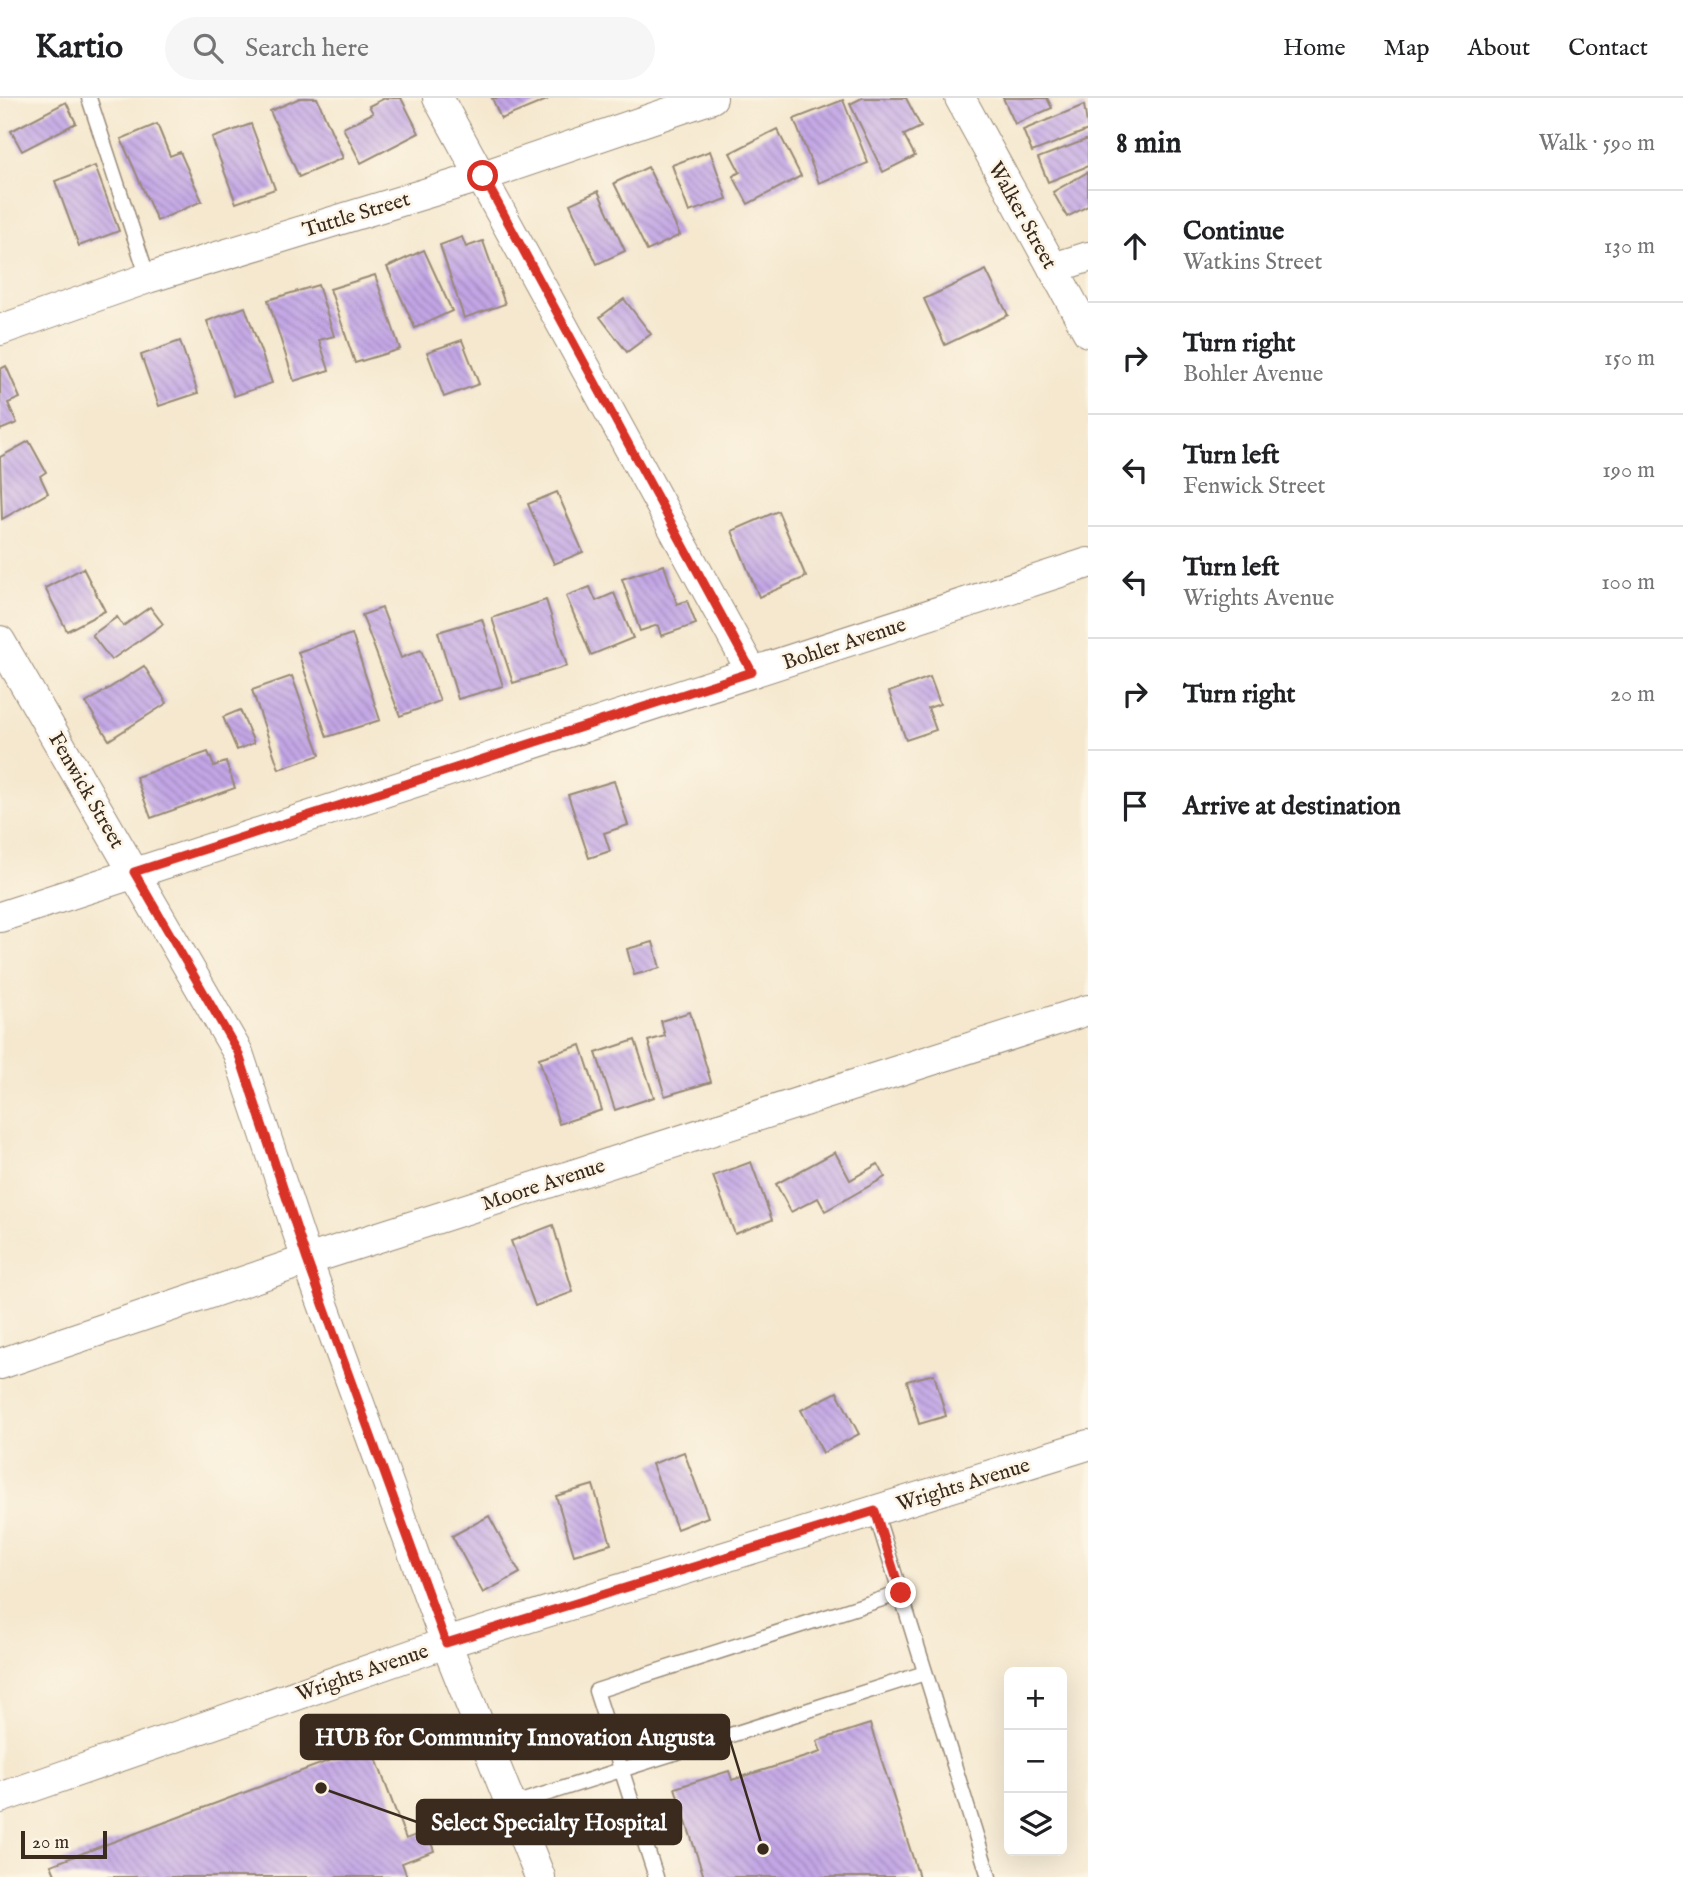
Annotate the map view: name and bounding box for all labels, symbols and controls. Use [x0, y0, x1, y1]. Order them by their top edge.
search box [165, 17, 655, 80]
text: Kartio [35, 27, 123, 69]
icon: search [189, 29, 227, 67]
text: Search here [245, 32, 369, 65]
text: Home [1283, 33, 1346, 64]
text: Map [1384, 33, 1430, 64]
text: About [1468, 33, 1530, 64]
text: Contact [1568, 33, 1648, 64]
text: 8 min [1116, 125, 1182, 163]
text: Walk · 590 m [1538, 129, 1655, 158]
street label: Walker Street [981, 157, 1062, 274]
route start [467, 160, 498, 191]
street label: Tuttle Street [299, 186, 413, 245]
text: Continue [1183, 215, 1284, 248]
icon: ahead [1116, 227, 1154, 265]
text: 130 m [1604, 232, 1655, 261]
text: Watkins Street [1183, 248, 1322, 277]
text: Turn right [1183, 327, 1296, 360]
icon: right [1116, 339, 1154, 377]
text: 150 m [1604, 344, 1655, 373]
text: Bohler Avenue [1183, 360, 1323, 389]
text: Turn left [1183, 439, 1280, 472]
icon: left [1116, 451, 1154, 489]
text: 190 m [1602, 456, 1655, 485]
text: Fenwick Street [1183, 472, 1325, 501]
text: Turn left [1183, 551, 1280, 584]
icon: left [1116, 563, 1154, 601]
text: 100 m [1601, 568, 1655, 597]
text: Wrights Avenue [1183, 584, 1334, 613]
street label: Bohler Avenue [779, 612, 910, 677]
icon: right [1116, 675, 1154, 713]
text: Turn right [1183, 678, 1296, 711]
text: 20 m [1610, 680, 1655, 709]
street label: Fenwick Street [41, 728, 130, 854]
icon: arrive [1116, 787, 1154, 825]
text: Arrive at destination [1183, 790, 1401, 823]
street label: Moore Avenue [478, 1153, 609, 1218]
street label: Wrights Avenue [893, 1452, 1034, 1519]
route end [885, 1577, 916, 1608]
street label: Wrights Avenue [293, 1638, 432, 1709]
map controls [1004, 1667, 1067, 1856]
button: + [1004, 1667, 1067, 1730]
callout: HUB for Community Innovation Augusta [301, 1715, 729, 1759]
text: HUB for Community Innovation Augusta [315, 1724, 716, 1753]
button: − [1004, 1730, 1067, 1793]
button: layers [1004, 1793, 1067, 1856]
callout: Select Specialty Hospital [417, 1800, 681, 1844]
text: Select Specialty Hospital [431, 1809, 668, 1838]
scale bar [21, 1828, 107, 1860]
text: 20 m [32, 1831, 69, 1855]

